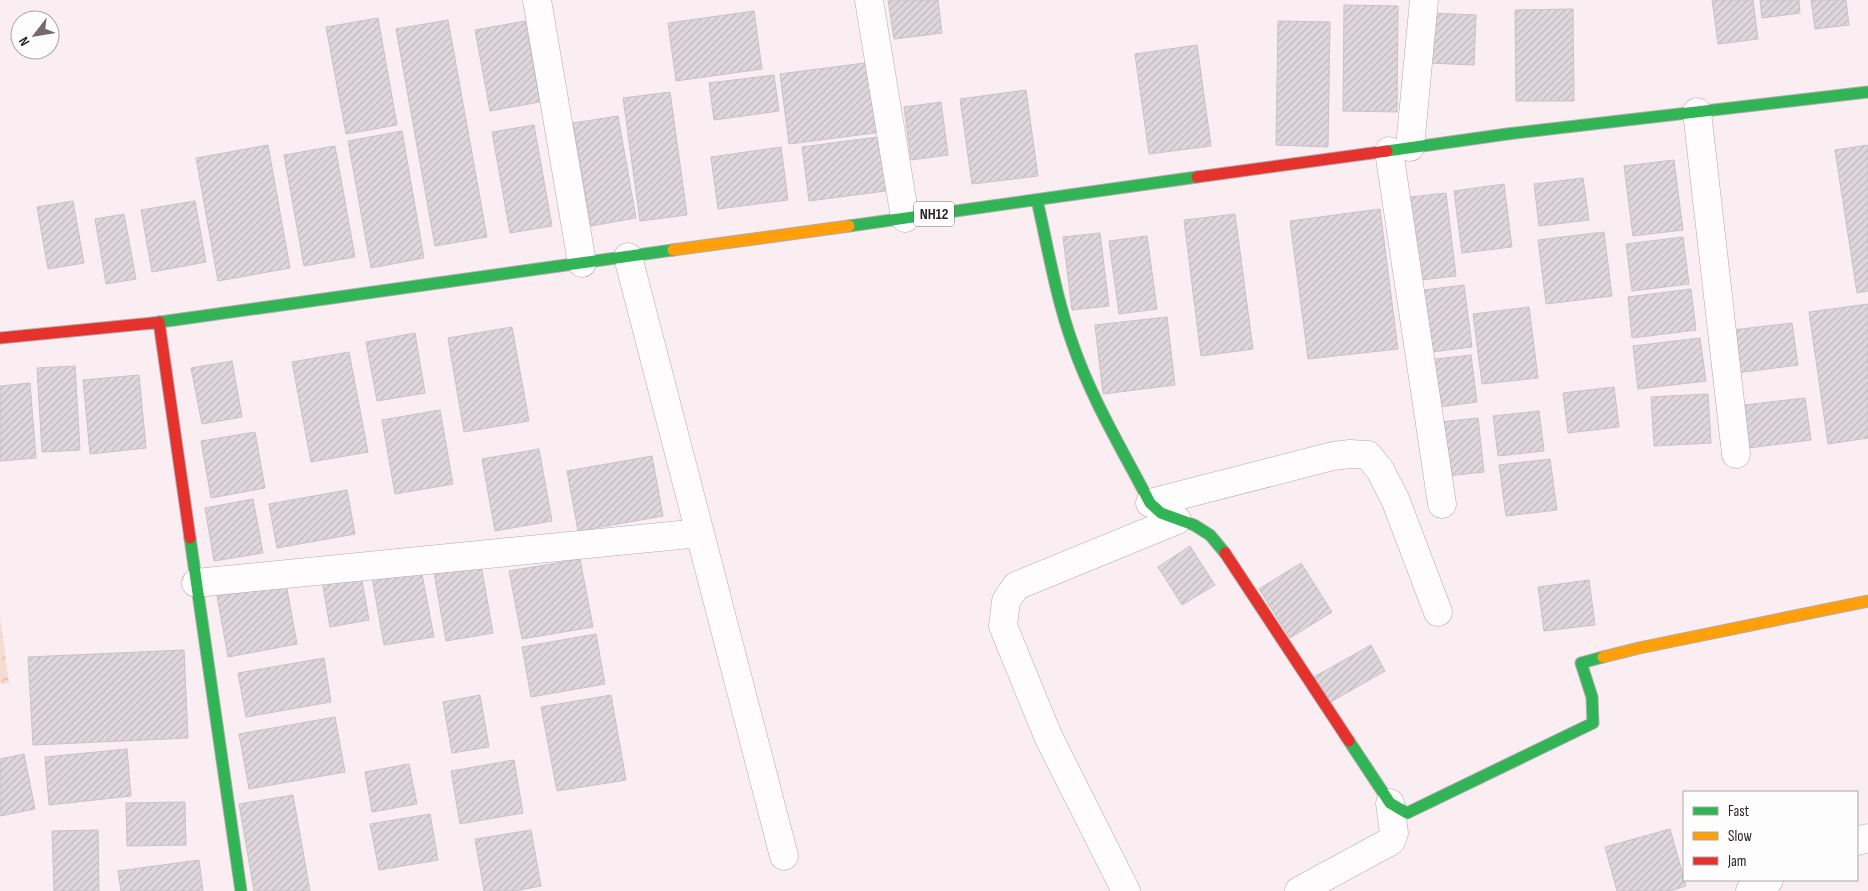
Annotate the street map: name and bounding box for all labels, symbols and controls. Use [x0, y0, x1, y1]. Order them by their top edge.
north arrow [10, 10, 60, 60]
text: N [15, 34, 33, 49]
road number: NH12 [914, 202, 954, 226]
legend [1683, 791, 1858, 881]
text: Fast [1728, 802, 1750, 821]
text: Slow [1728, 827, 1752, 846]
text: Jam [1727, 852, 1746, 871]

